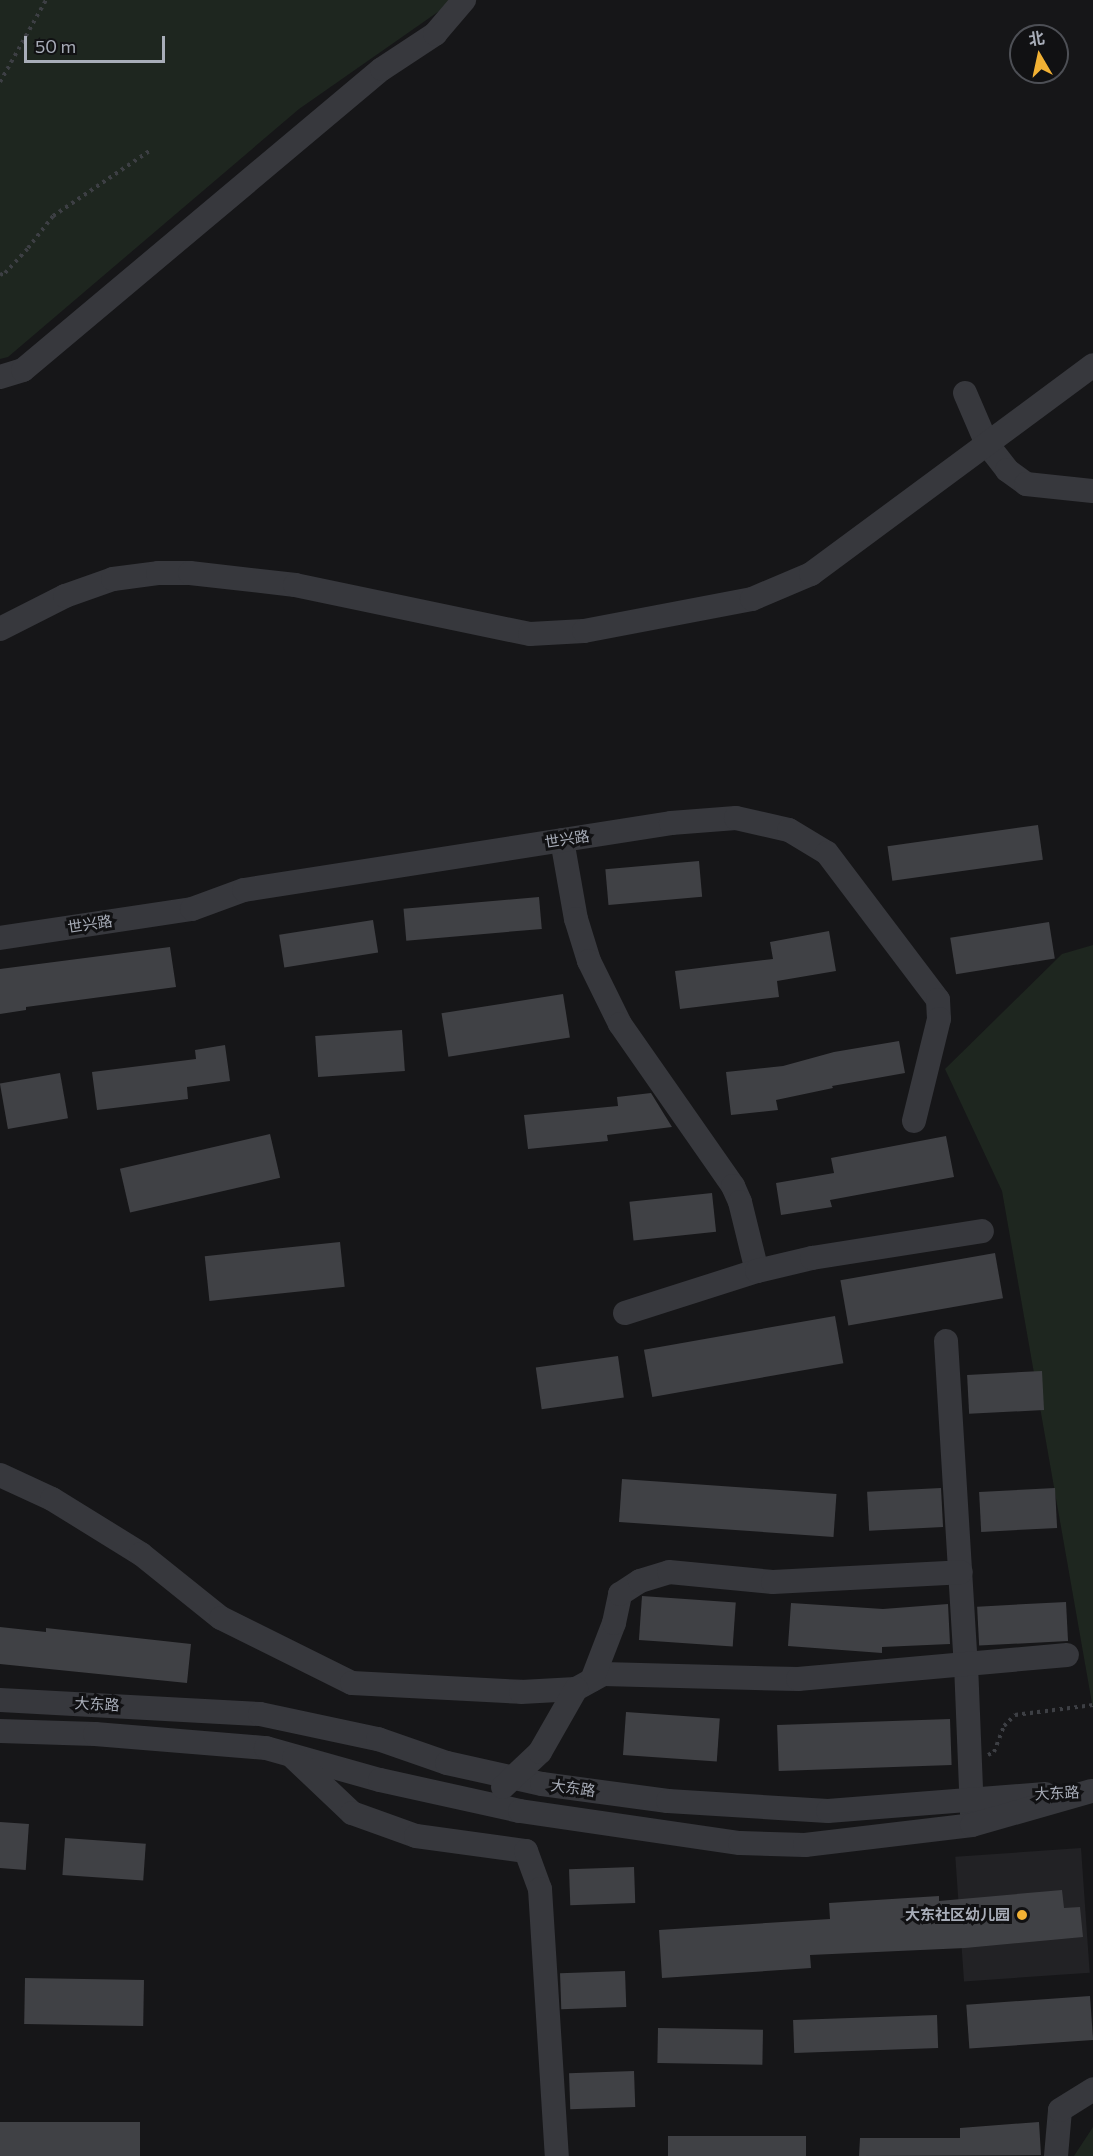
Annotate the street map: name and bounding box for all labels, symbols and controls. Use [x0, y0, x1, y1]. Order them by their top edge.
scale bar [27, 24, 168, 62]
north arrow [1009, 24, 1069, 84]
text: 北 [1027, 27, 1046, 48]
text: 50 m [35, 35, 76, 57]
street label: 世兴路 [543, 827, 591, 851]
street label: 世兴路 [66, 912, 114, 936]
street label: 大东路 [74, 1694, 120, 1714]
street label: 大东路 [549, 1776, 597, 1800]
street label: 大东路 [1034, 1783, 1080, 1803]
place label: 大东社区幼儿园 [905, 1906, 1010, 1924]
marker: 大东社区幼儿园 [1015, 1908, 1029, 1922]

